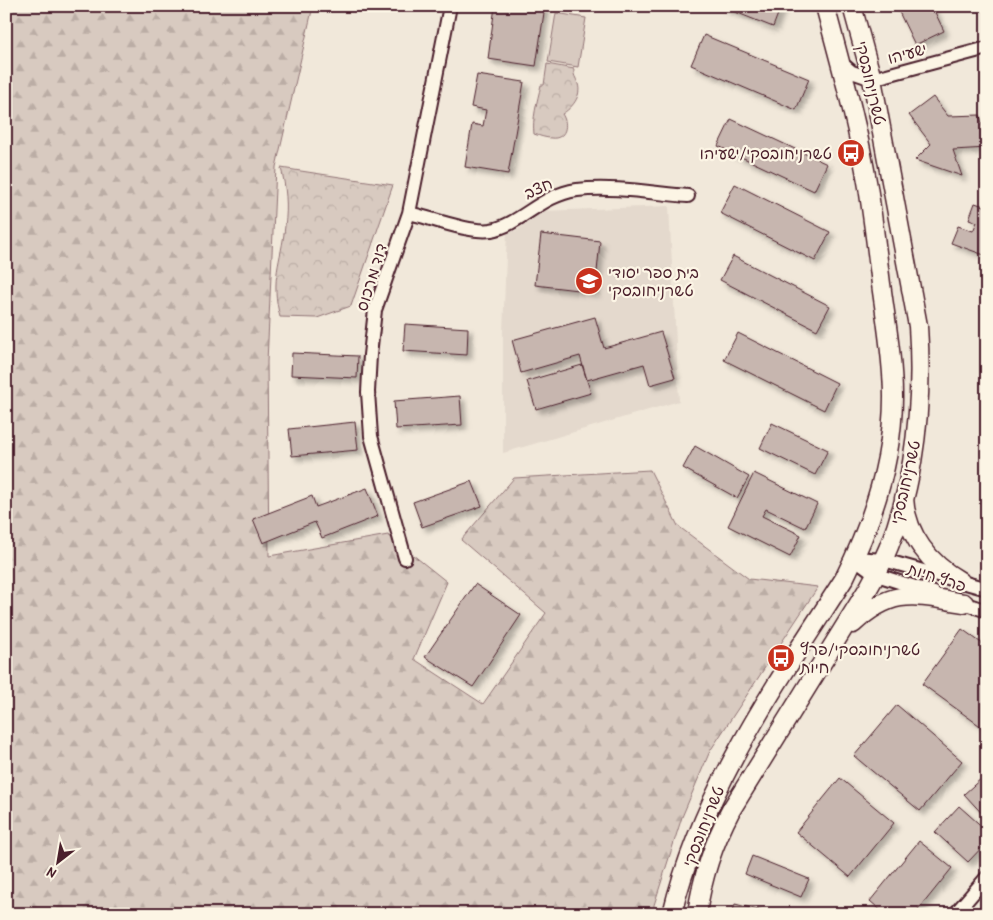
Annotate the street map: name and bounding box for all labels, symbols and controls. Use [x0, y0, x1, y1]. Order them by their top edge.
street label: ישעיהו [885, 37, 929, 69]
street label: טשרניחובסקי [851, 39, 891, 127]
bus stop icon: טשרניחובסקי/ישעיהו [836, 138, 866, 168]
place label: טשרניחובסקי/ישעיהו [700, 142, 832, 164]
street label: חצב [520, 172, 556, 204]
street label: דוד מרכוס [350, 240, 392, 314]
place label: בית ספר יסודי טשרניחובסקי [608, 261, 699, 301]
school or university icon: בית ספר יסודי טשרניחובסקי [574, 266, 604, 296]
street label: טשרניחובסקי [885, 438, 925, 526]
street label: פרץ חיות [904, 557, 969, 597]
place label: טשרניחובסקי/פרץ חיות [799, 638, 920, 678]
bus stop icon: טשרניחובסקי/פרץ חיות [766, 643, 796, 673]
street label: טשרניחובסקי [677, 782, 729, 870]
north arrow [32, 838, 82, 888]
text: N [42, 863, 59, 884]

